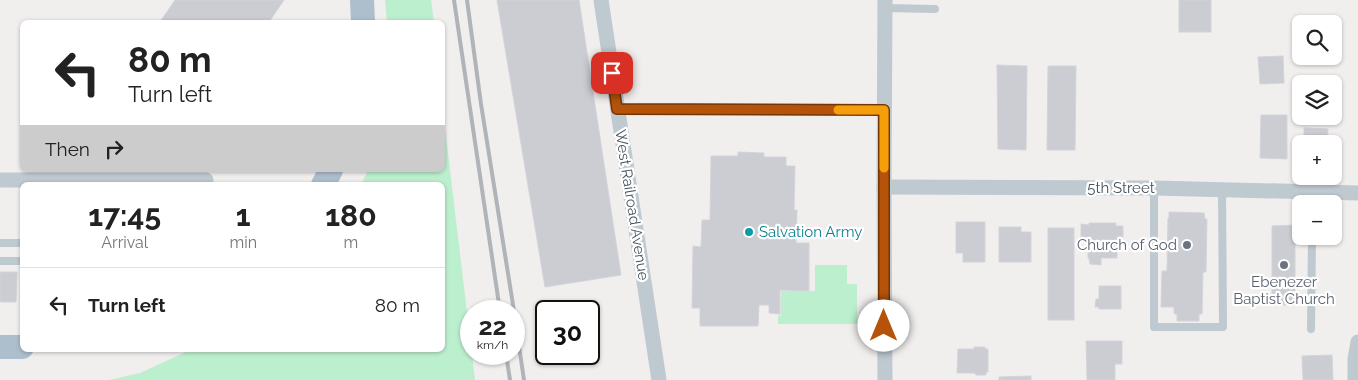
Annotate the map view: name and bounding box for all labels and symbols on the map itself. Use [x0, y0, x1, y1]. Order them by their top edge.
pin [591, 52, 633, 94]
street label: West Railroad Avenue [611, 128, 653, 282]
street label: 5th Street [1087, 179, 1155, 197]
place label: Salvation Army [759, 223, 863, 241]
marker: Salvation Army [743, 226, 755, 238]
place label: Church of God [1077, 236, 1177, 254]
marker: Church of God [1181, 239, 1193, 251]
marker: Ebenezer Baptist Church [1278, 259, 1290, 271]
place label: Ebenezer Baptist Church [1233, 273, 1335, 308]
position arrow [857, 299, 909, 351]
speed limit sign: 30 [535, 300, 600, 365]

